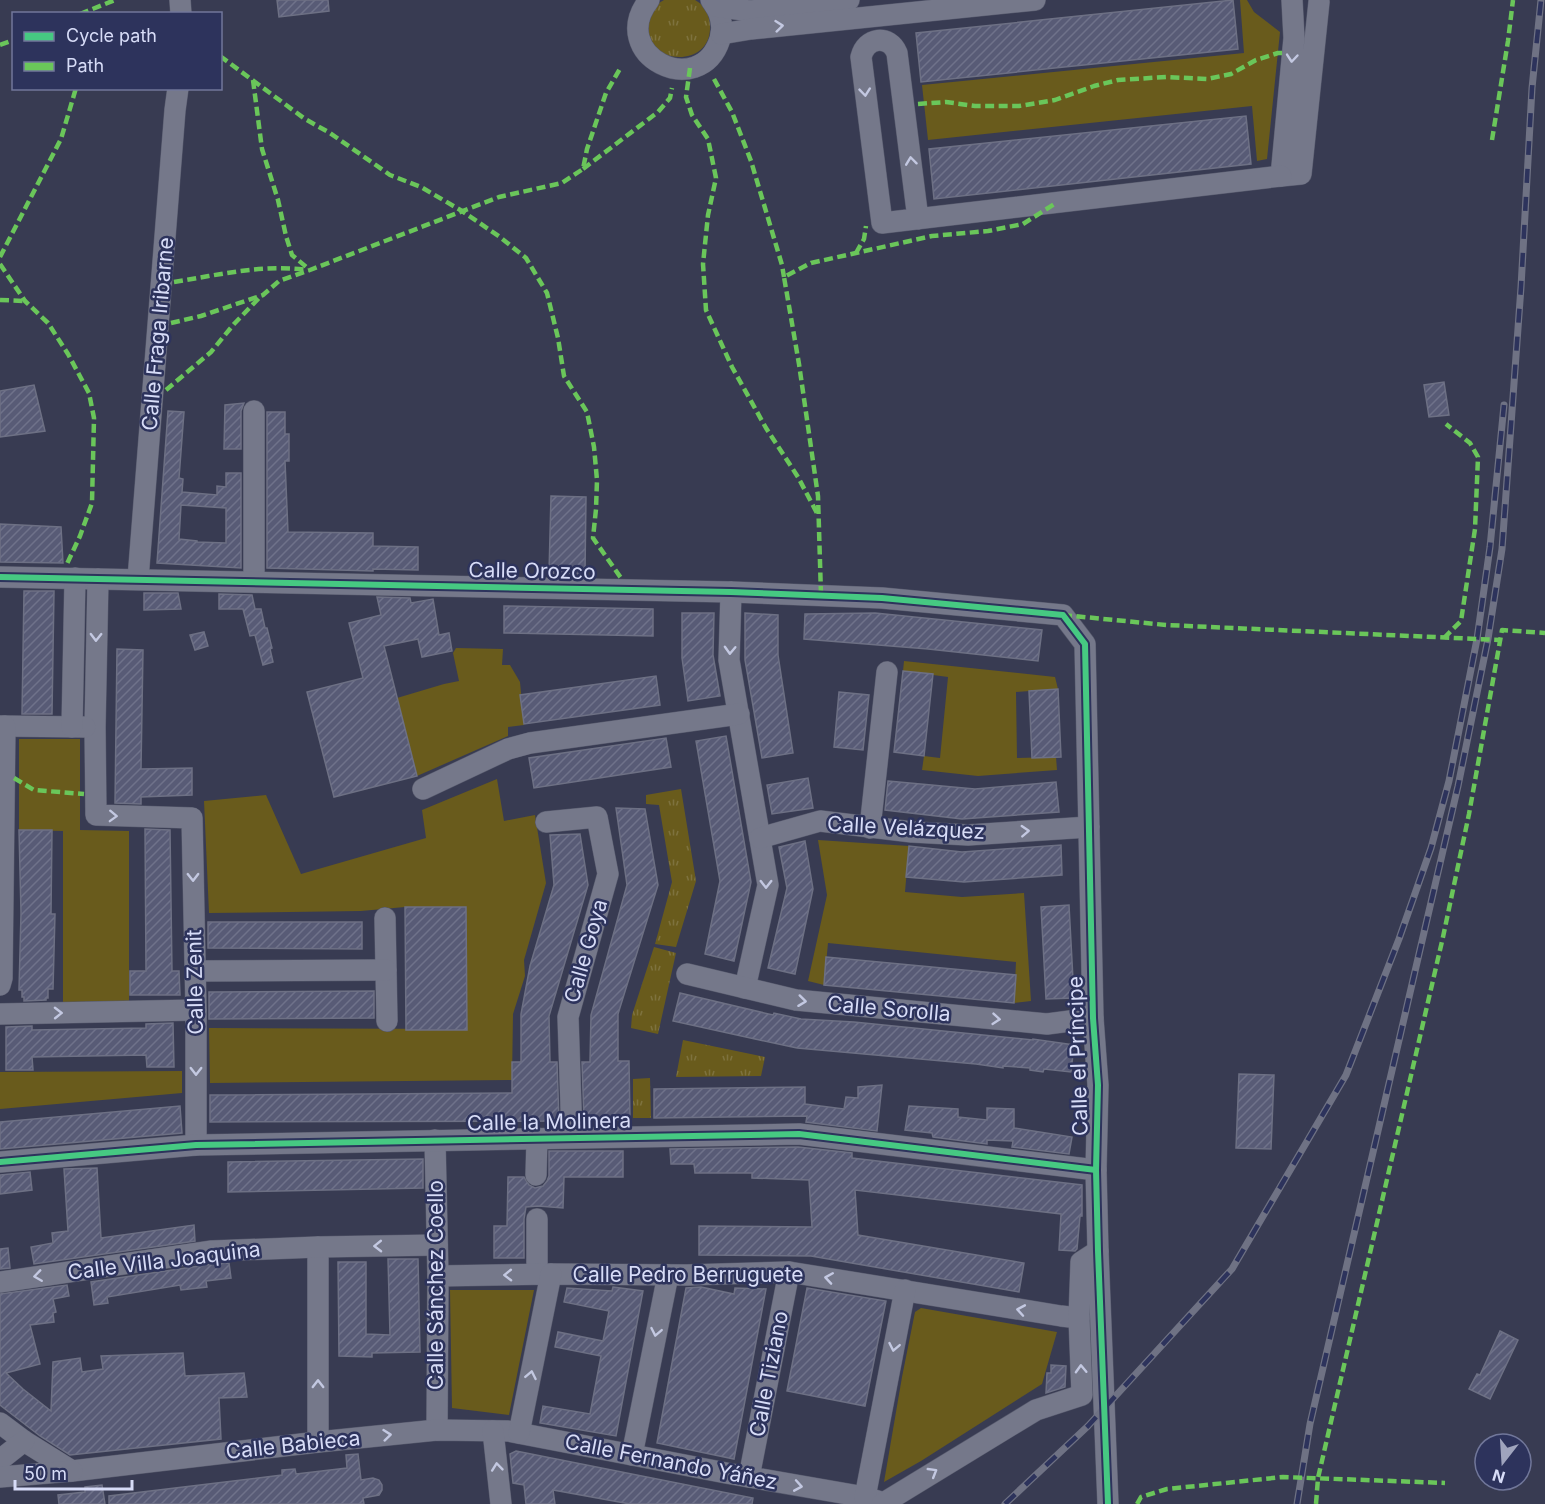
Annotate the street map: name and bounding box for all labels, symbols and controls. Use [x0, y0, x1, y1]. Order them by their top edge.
legend [12, 12, 222, 90]
one-way arrow [775, 20, 784, 33]
text: Cycle path [66, 25, 157, 46]
one-way arrow [1286, 54, 1299, 63]
text: Path [66, 55, 104, 76]
one-way arrow [859, 88, 871, 97]
one-way arrow [905, 156, 918, 166]
street label: Calle Fraga Iribarne [137, 236, 178, 432]
street label: Calle Orozco [468, 557, 596, 584]
one-way arrow [90, 633, 103, 642]
one-way arrow [723, 646, 736, 655]
one-way arrow [108, 809, 117, 822]
street label: Calle Velázquez [826, 811, 986, 844]
one-way arrow [1021, 825, 1030, 838]
one-way arrow [187, 872, 200, 881]
one-way arrow [760, 879, 772, 888]
street label: Calle Goya [559, 896, 612, 1006]
street label: Calle Zenit [181, 929, 208, 1035]
street label: Calle el Príncipe [1062, 976, 1093, 1136]
street label: Calle Sorolla [826, 991, 952, 1026]
one-way arrow [798, 994, 807, 1006]
one-way arrow [54, 1007, 63, 1019]
one-way arrow [992, 1012, 1001, 1025]
one-way arrow [190, 1067, 202, 1076]
street label: Calle la Molinera [467, 1108, 631, 1135]
street label: Calle Sánchez Coello [423, 1180, 448, 1390]
street label: Calle Villa Joaquina [66, 1236, 262, 1285]
one-way arrow [374, 1240, 383, 1252]
street label: Calle Pedro Berruguete [573, 1262, 803, 1287]
one-way arrow [504, 1269, 513, 1281]
one-way arrow [33, 1270, 43, 1282]
one-way arrow [824, 1273, 834, 1285]
one-way arrow [1017, 1304, 1026, 1316]
street label: Calle Tiziano [744, 1309, 793, 1439]
one-way arrow [650, 1327, 663, 1337]
one-way arrow [888, 1342, 901, 1352]
one-way arrow [1075, 1364, 1088, 1373]
one-way arrow [524, 1371, 537, 1381]
one-way arrow [312, 1379, 324, 1388]
street label: Calle Babieca [224, 1425, 361, 1464]
one-way arrow [383, 1429, 392, 1442]
street label: Calle Fernando Yáñez [563, 1429, 779, 1494]
north arrow [1473, 1432, 1533, 1492]
scale bar [15, 1453, 132, 1491]
text: 50 m [24, 1463, 67, 1484]
one-way arrow [491, 1463, 504, 1472]
text: N [1490, 1465, 1507, 1488]
one-way arrow [927, 1469, 938, 1480]
one-way arrow [794, 1479, 803, 1491]

